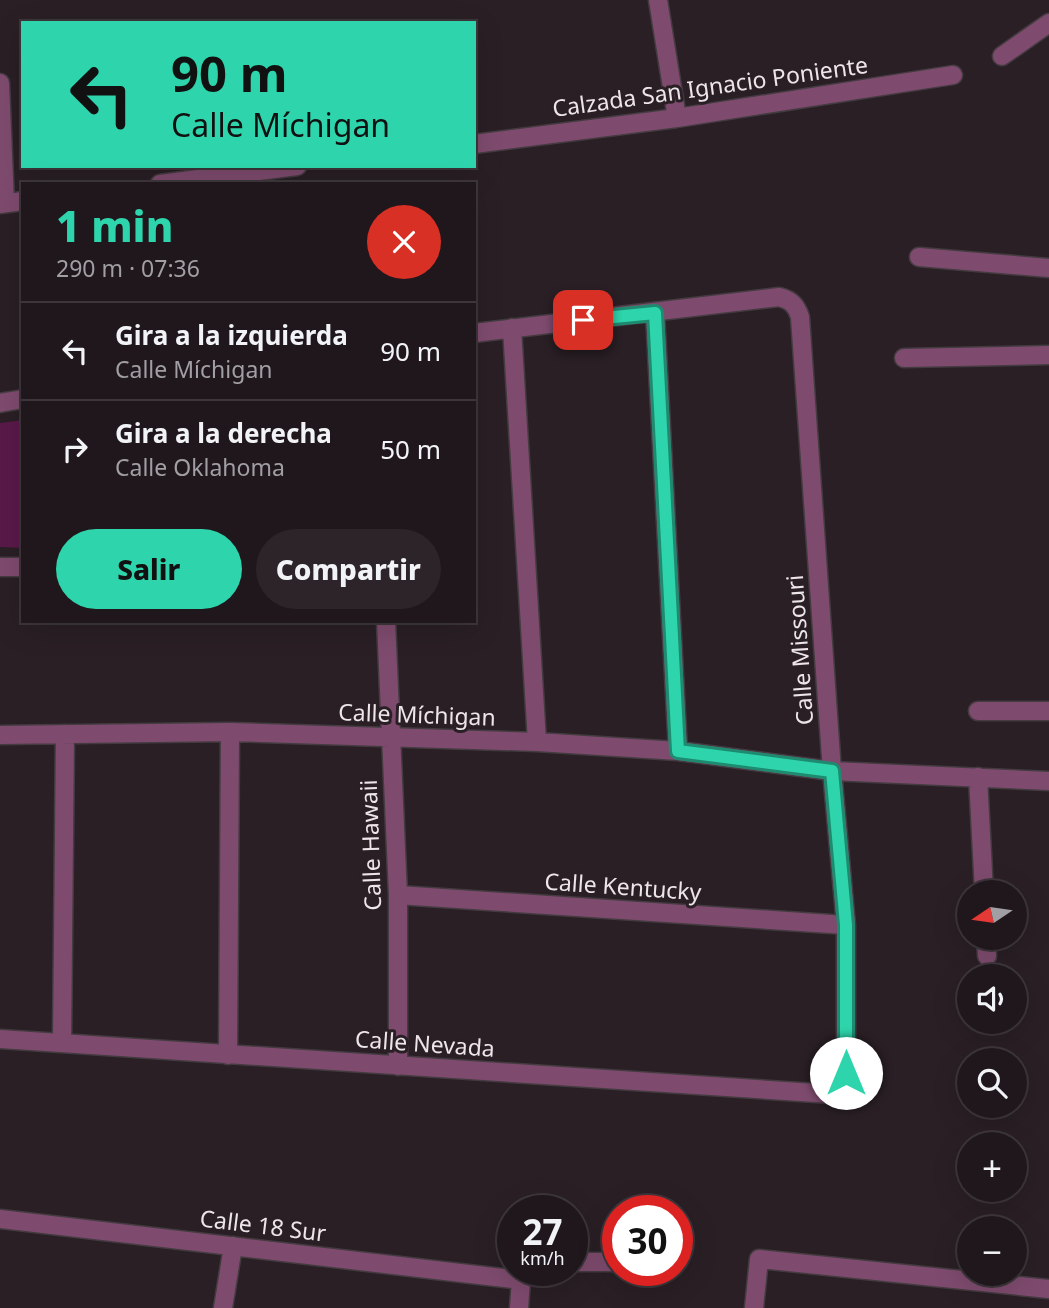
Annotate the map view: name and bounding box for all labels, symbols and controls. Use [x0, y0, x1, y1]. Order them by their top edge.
text: 90 m [171, 40, 288, 106]
street label: Calzada San Ignacio Poniente [550, 48, 870, 124]
icon: left [56, 49, 147, 140]
text: Calle Míchigan [171, 103, 390, 146]
text: 1 min [56, 197, 173, 254]
button: close [367, 205, 441, 279]
text: 290 m · 07:36 [56, 252, 200, 284]
pin [553, 290, 613, 350]
icon: arrive [564, 301, 602, 339]
text: Gira a la izquierda [115, 317, 348, 353]
icon: left [56, 332, 94, 370]
text: 90 m [380, 333, 441, 369]
text: Calle Míchigan [115, 353, 273, 385]
text: Gira a la derecha [115, 415, 332, 451]
icon: right [56, 430, 94, 468]
text: 50 m [380, 431, 441, 467]
text: Calle Oklahoma [115, 451, 285, 483]
button: Salir [56, 529, 242, 609]
button: Compartir [256, 529, 441, 609]
street label: Calle Missouri [778, 574, 820, 726]
street label: Calle Míchigan [338, 695, 496, 733]
street label: Calle Hawaii [352, 779, 388, 911]
street label: Calle Kentucky [543, 865, 703, 907]
north arrow [957, 880, 1027, 950]
map controls [957, 880, 1027, 1286]
button: sound [957, 964, 1027, 1034]
street label: Calle Nevada [354, 1022, 496, 1064]
position arrow [809, 1036, 883, 1110]
button: search [957, 1048, 1027, 1118]
button: + [957, 1132, 1027, 1202]
speed limit sign: 30 [602, 1195, 693, 1286]
street label: Calle 18 Sur [198, 1201, 328, 1249]
text: 27 [522, 1208, 563, 1255]
button: − [957, 1216, 1027, 1286]
text: km/h [520, 1246, 565, 1270]

